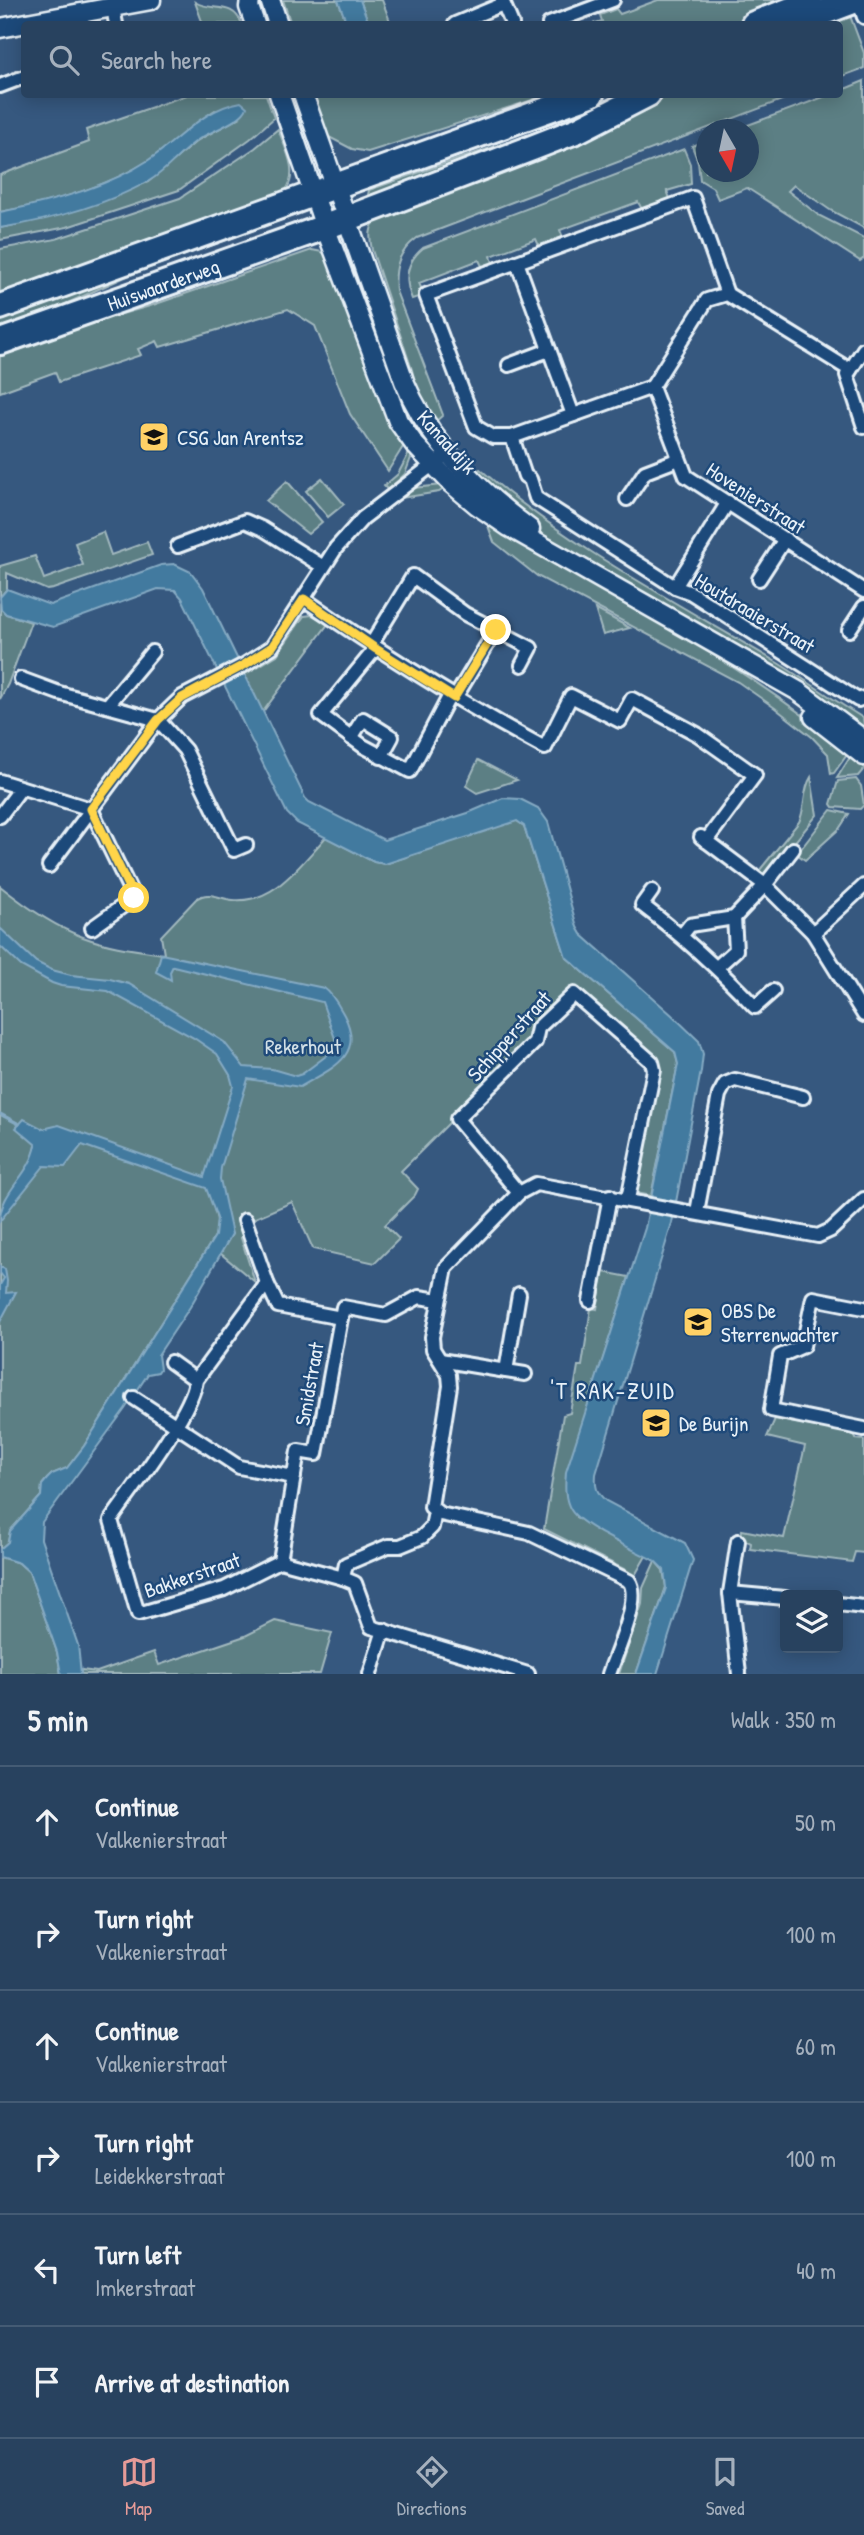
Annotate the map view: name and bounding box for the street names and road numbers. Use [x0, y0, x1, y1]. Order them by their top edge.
street label: Huiswaarderweg [103, 251, 223, 318]
street label: Kanaaldijk [410, 404, 484, 481]
street label: Hovenierstraat [701, 455, 812, 541]
street label: Houtdraaierstraat [690, 566, 821, 661]
street label: Schipperstraat [460, 984, 558, 1088]
street label: Smidstraat [287, 1339, 331, 1428]
street label: Bakkerstraat [140, 1545, 245, 1605]

